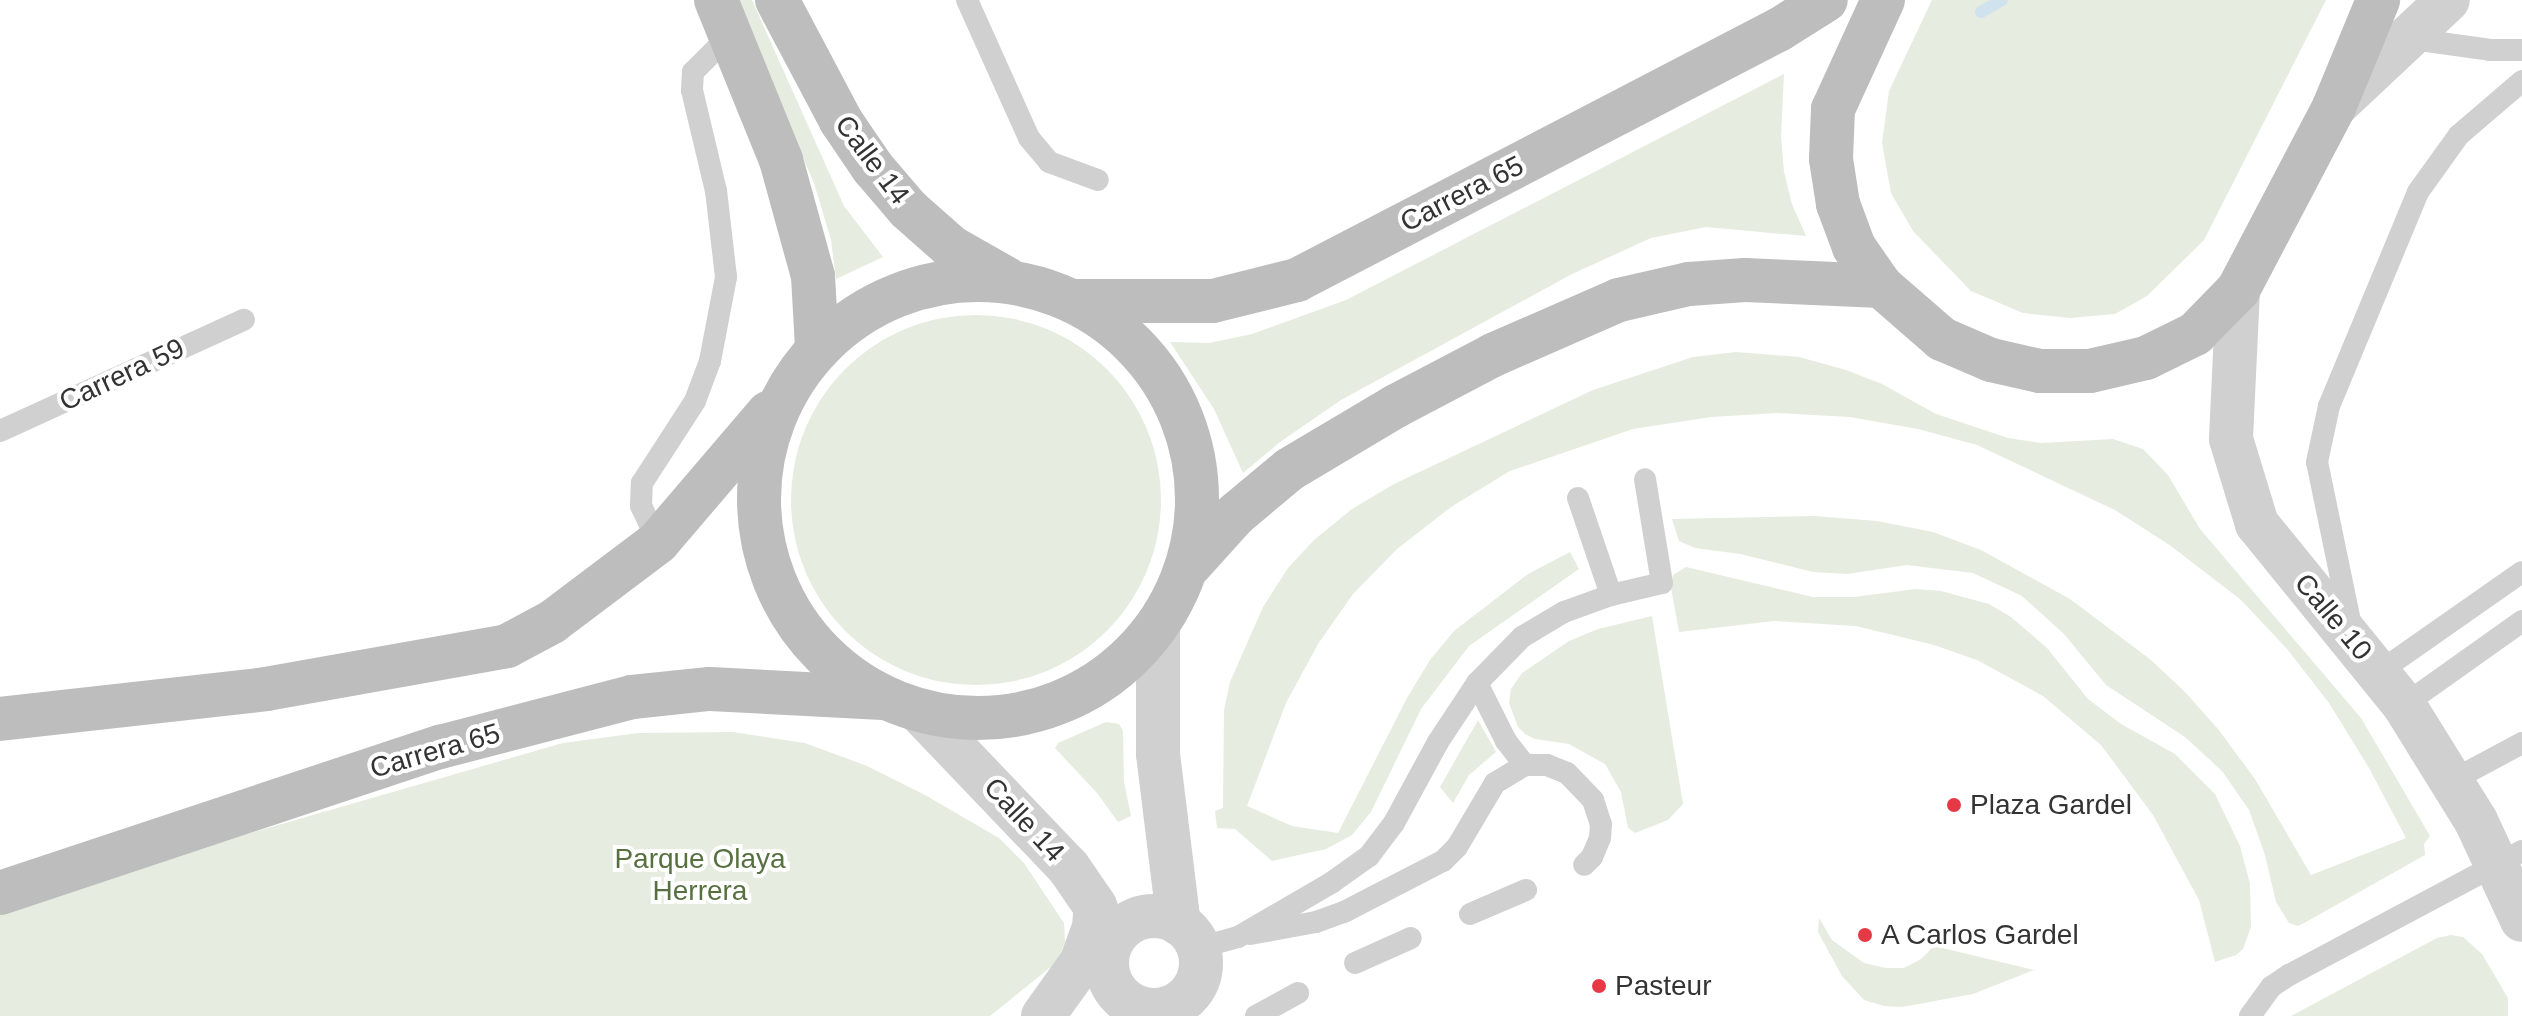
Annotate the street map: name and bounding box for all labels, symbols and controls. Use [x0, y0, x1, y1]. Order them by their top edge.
street label: Calle 14 [828, 109, 916, 211]
street label: Carrera 65 [1395, 149, 1529, 239]
street label: Carrera 59 [54, 331, 190, 419]
street label: Calle 10 [2287, 567, 2379, 667]
street label: Carrera 65 [366, 716, 504, 786]
street label: Calle 14 [977, 771, 1071, 869]
place label: Plaza Gardel [1970, 788, 2132, 822]
marker: Plaza Gardel [1945, 796, 1963, 814]
park label: Parque Olaya Herrera [614, 842, 786, 908]
place label: A Carlos Gardel [1881, 918, 2080, 952]
marker: A Carlos Gardel [1856, 926, 1874, 944]
place label: Pasteur [1615, 969, 1711, 1003]
marker: Pasteur [1590, 977, 1608, 995]

